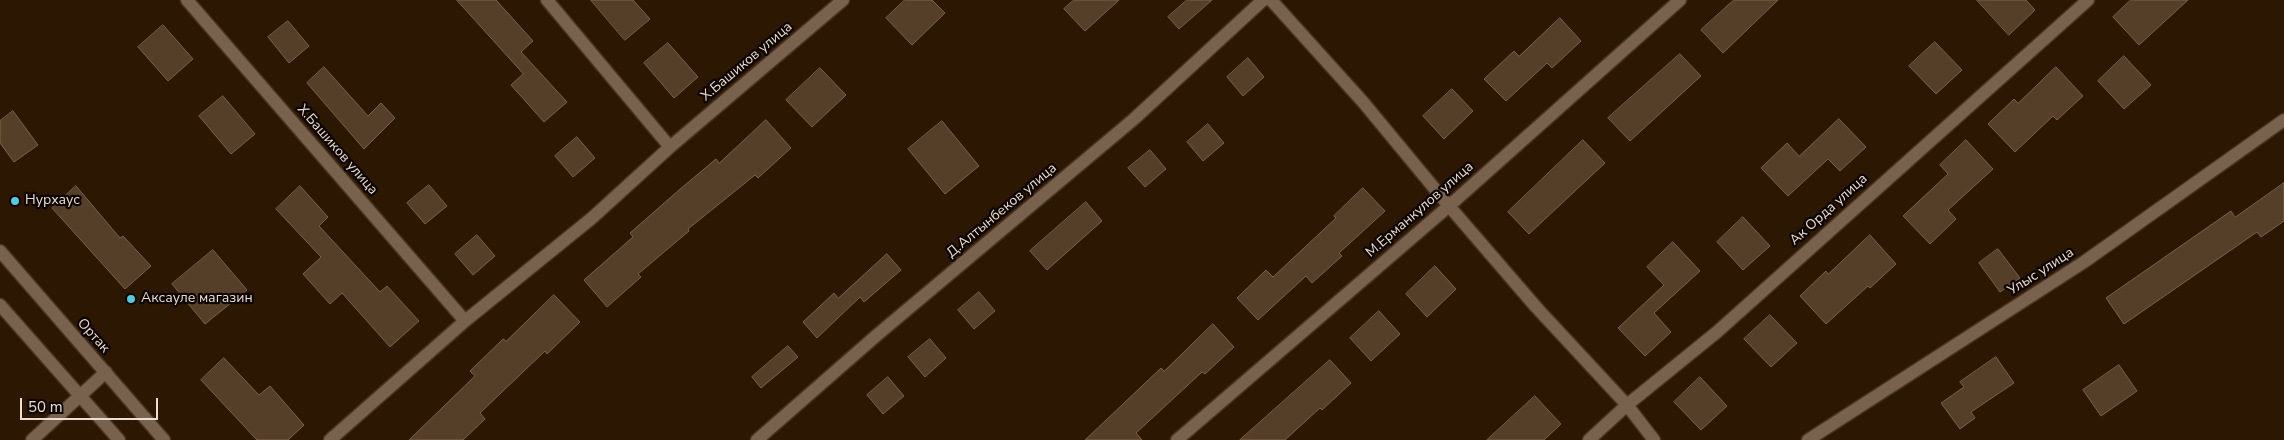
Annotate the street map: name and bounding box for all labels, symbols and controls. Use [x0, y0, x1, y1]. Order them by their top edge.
street label: Х.Башиков улица [698, 19, 796, 105]
street label: Х.Башиков улица [293, 101, 381, 199]
street label: М.Ерманкулов улица [1363, 159, 1477, 261]
street label: Д.Алтынбеков улица [944, 160, 1060, 262]
street label: Ак Орда улица [1787, 171, 1871, 249]
place label: Нурхаус [25, 193, 80, 209]
marker: Нурхаус [9, 195, 21, 207]
street label: Улыс улица [2005, 244, 2077, 300]
place label: Аксауле магазин [141, 291, 253, 307]
marker: Аксауле магазин [125, 293, 137, 305]
street label: Ортак [73, 315, 113, 357]
scale bar [22, 388, 160, 420]
text: 50 m [28, 397, 63, 417]

